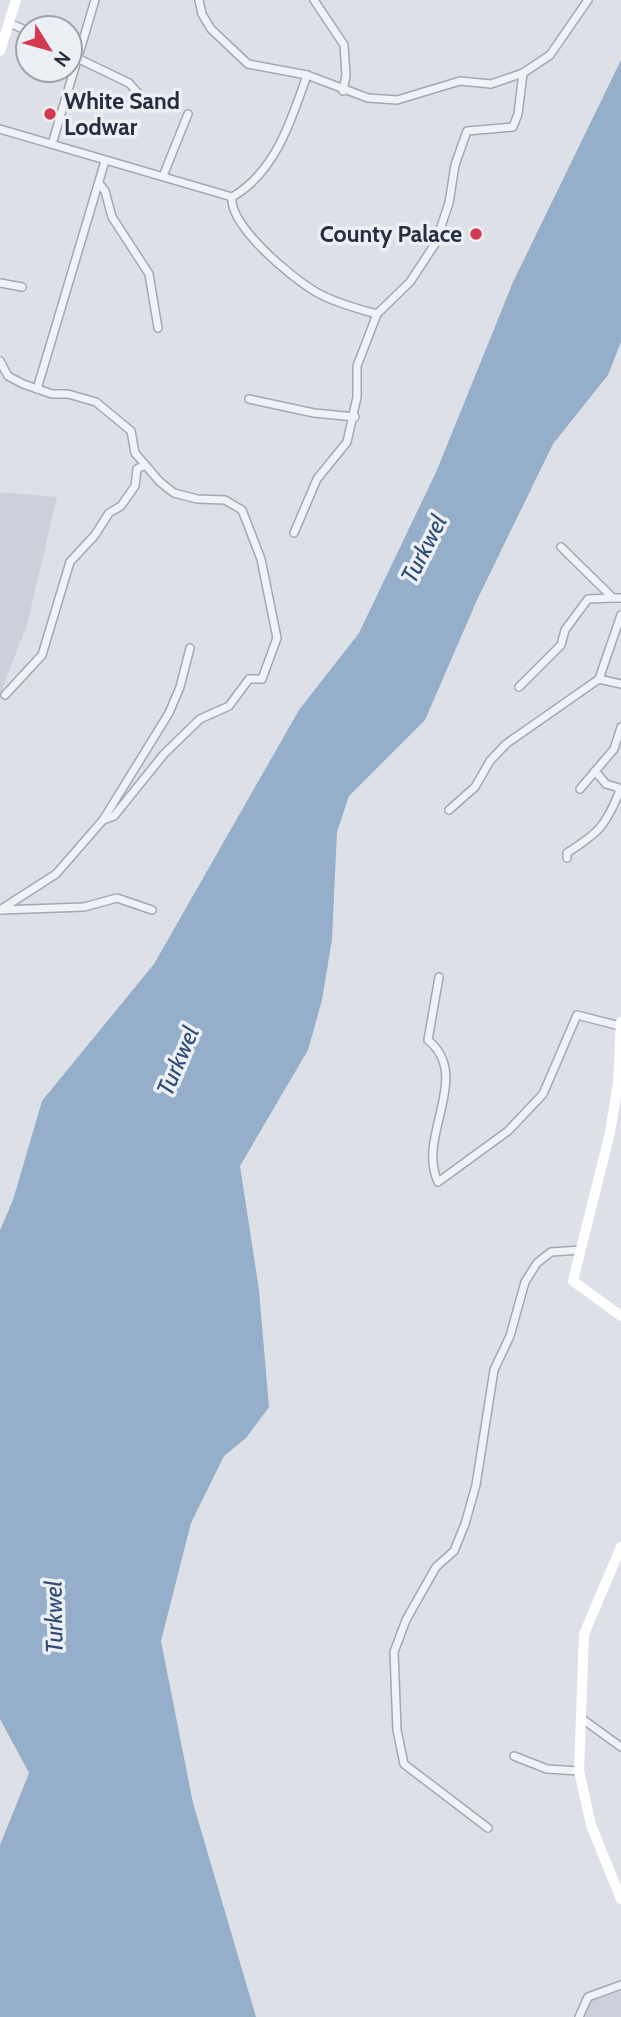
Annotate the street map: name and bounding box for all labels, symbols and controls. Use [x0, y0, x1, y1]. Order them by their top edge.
north arrow [14, 14, 84, 84]
text: N [49, 47, 75, 71]
place label: White Sand Lodwar [64, 87, 180, 141]
marker: White Sand Lodwar [42, 106, 58, 122]
place label: County Palace [320, 220, 462, 248]
marker: County Palace [468, 226, 484, 242]
water label: Turkwel [394, 510, 453, 588]
water label: Turkwel [150, 1021, 205, 1100]
water label: Turkwel [38, 1580, 69, 1654]

